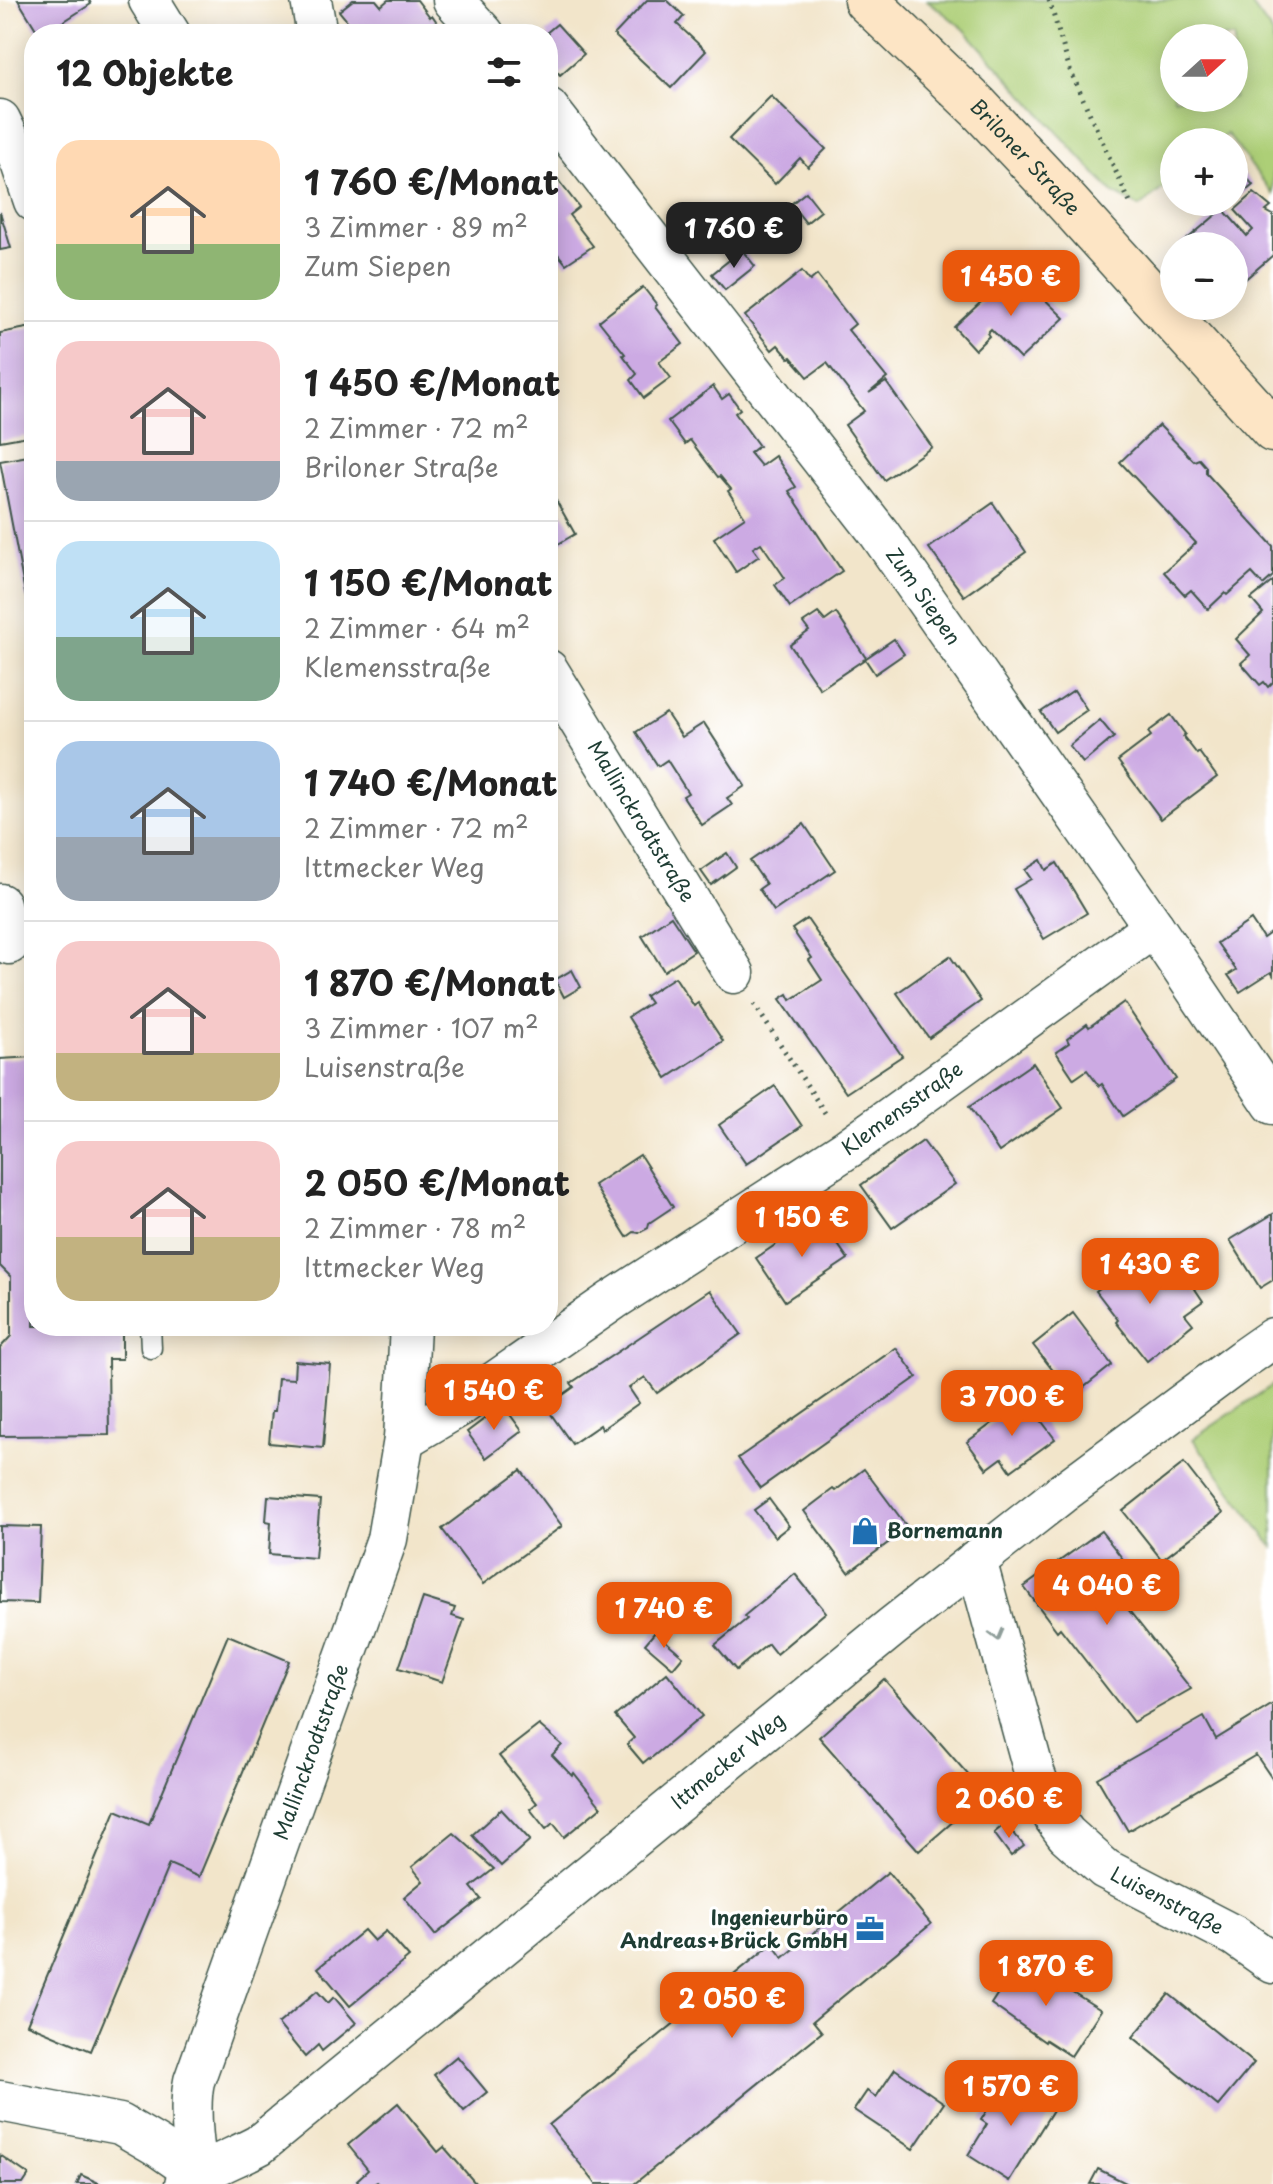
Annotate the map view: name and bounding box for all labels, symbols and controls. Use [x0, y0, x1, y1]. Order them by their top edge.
north arrow [1160, 24, 1248, 112]
map controls [1160, 24, 1248, 320]
text: 12 Objekte [56, 46, 233, 98]
icon: filters [482, 50, 526, 94]
street label: Briloner Straße [964, 92, 1088, 222]
button: + [1160, 128, 1248, 216]
text: 1 760 €/Monat [304, 155, 559, 207]
icon: home [120, 172, 216, 268]
pin: 1 760 € [660, 202, 808, 270]
text: 3 Zimmer · 89 m² [304, 207, 528, 246]
text: 1 760 € [684, 208, 784, 247]
button: − [1160, 232, 1248, 320]
text: Zum Siepen [304, 246, 451, 285]
pin: 1 450 € [937, 250, 1085, 318]
text: 1 450 € [961, 256, 1061, 295]
text: 1 450 €/Monat [304, 356, 561, 408]
icon: home [120, 373, 216, 469]
text: 2 Zimmer · 72 m² [304, 408, 529, 447]
text: Briloner Straße [304, 447, 499, 486]
street label: Zum Siepen [879, 541, 969, 651]
text: 1 150 €/Monat [304, 556, 553, 608]
icon: home [120, 573, 216, 669]
text: 2 Zimmer · 64 m² [304, 608, 530, 647]
text: Klemensstraße [304, 647, 491, 686]
street label: Mallinckrodtstraße [581, 735, 703, 908]
text: 1 740 €/Monat [304, 756, 558, 808]
icon: home [120, 773, 216, 869]
text: 2 Zimmer · 72 m² [304, 808, 529, 847]
text: Ittmecker Weg [304, 847, 485, 886]
text: 1 870 €/Monat [304, 956, 556, 1008]
icon: home [120, 973, 216, 1069]
text: 3 Zimmer · 107 m² [304, 1008, 539, 1047]
text: Luisenstraße [304, 1047, 465, 1086]
street label: Klemensstraße [835, 1054, 969, 1162]
text: 2 050 €/Monat [304, 1156, 570, 1208]
icon: home [120, 1173, 216, 1269]
pin: 1 150 € [728, 1191, 876, 1259]
text: 1 150 € [755, 1197, 849, 1236]
text: 2 Zimmer · 78 m² [304, 1208, 526, 1247]
pin: 1 430 € [1076, 1238, 1224, 1306]
text: 1 430 € [1100, 1244, 1200, 1283]
text: Ittmecker Weg [304, 1247, 485, 1286]
pin: 1 540 € [420, 1364, 568, 1432]
text: 1 540 € [444, 1370, 544, 1409]
pin: 3 700 € [938, 1370, 1086, 1438]
text: 3 700 € [959, 1376, 1065, 1415]
place label: Bornemann [887, 1515, 1003, 1545]
shop icon: Bornemann [850, 1516, 880, 1546]
pin: 4 040 € [1033, 1559, 1181, 1627]
text: 4 040 € [1052, 1565, 1162, 1604]
pin: 1 740 € [590, 1582, 738, 1650]
text: 1 740 € [615, 1588, 713, 1627]
one-way arrow [987, 1628, 1004, 1642]
street label: Mallinckrodtstraße [265, 1660, 355, 1844]
street label: Ittmecker Weg [664, 1705, 791, 1816]
pin: 2 060 € [935, 1772, 1083, 1840]
text: 2 060 € [955, 1778, 1063, 1817]
street label: Luisenstraße [1105, 1858, 1229, 1942]
place label: Ingenieurbüro Andreas+Brück GmbH [620, 1902, 848, 1955]
office icon: Ingenieurbüro Andreas+Brück GmbH [855, 1914, 885, 1944]
pin: 1 870 € [972, 1940, 1120, 2008]
text: 1 870 € [998, 1946, 1094, 1985]
pin: 2 050 € [658, 1972, 806, 2040]
text: 2 050 € [678, 1978, 786, 2017]
pin: 1 570 € [937, 2060, 1085, 2128]
text: 1 570 € [963, 2066, 1059, 2105]

